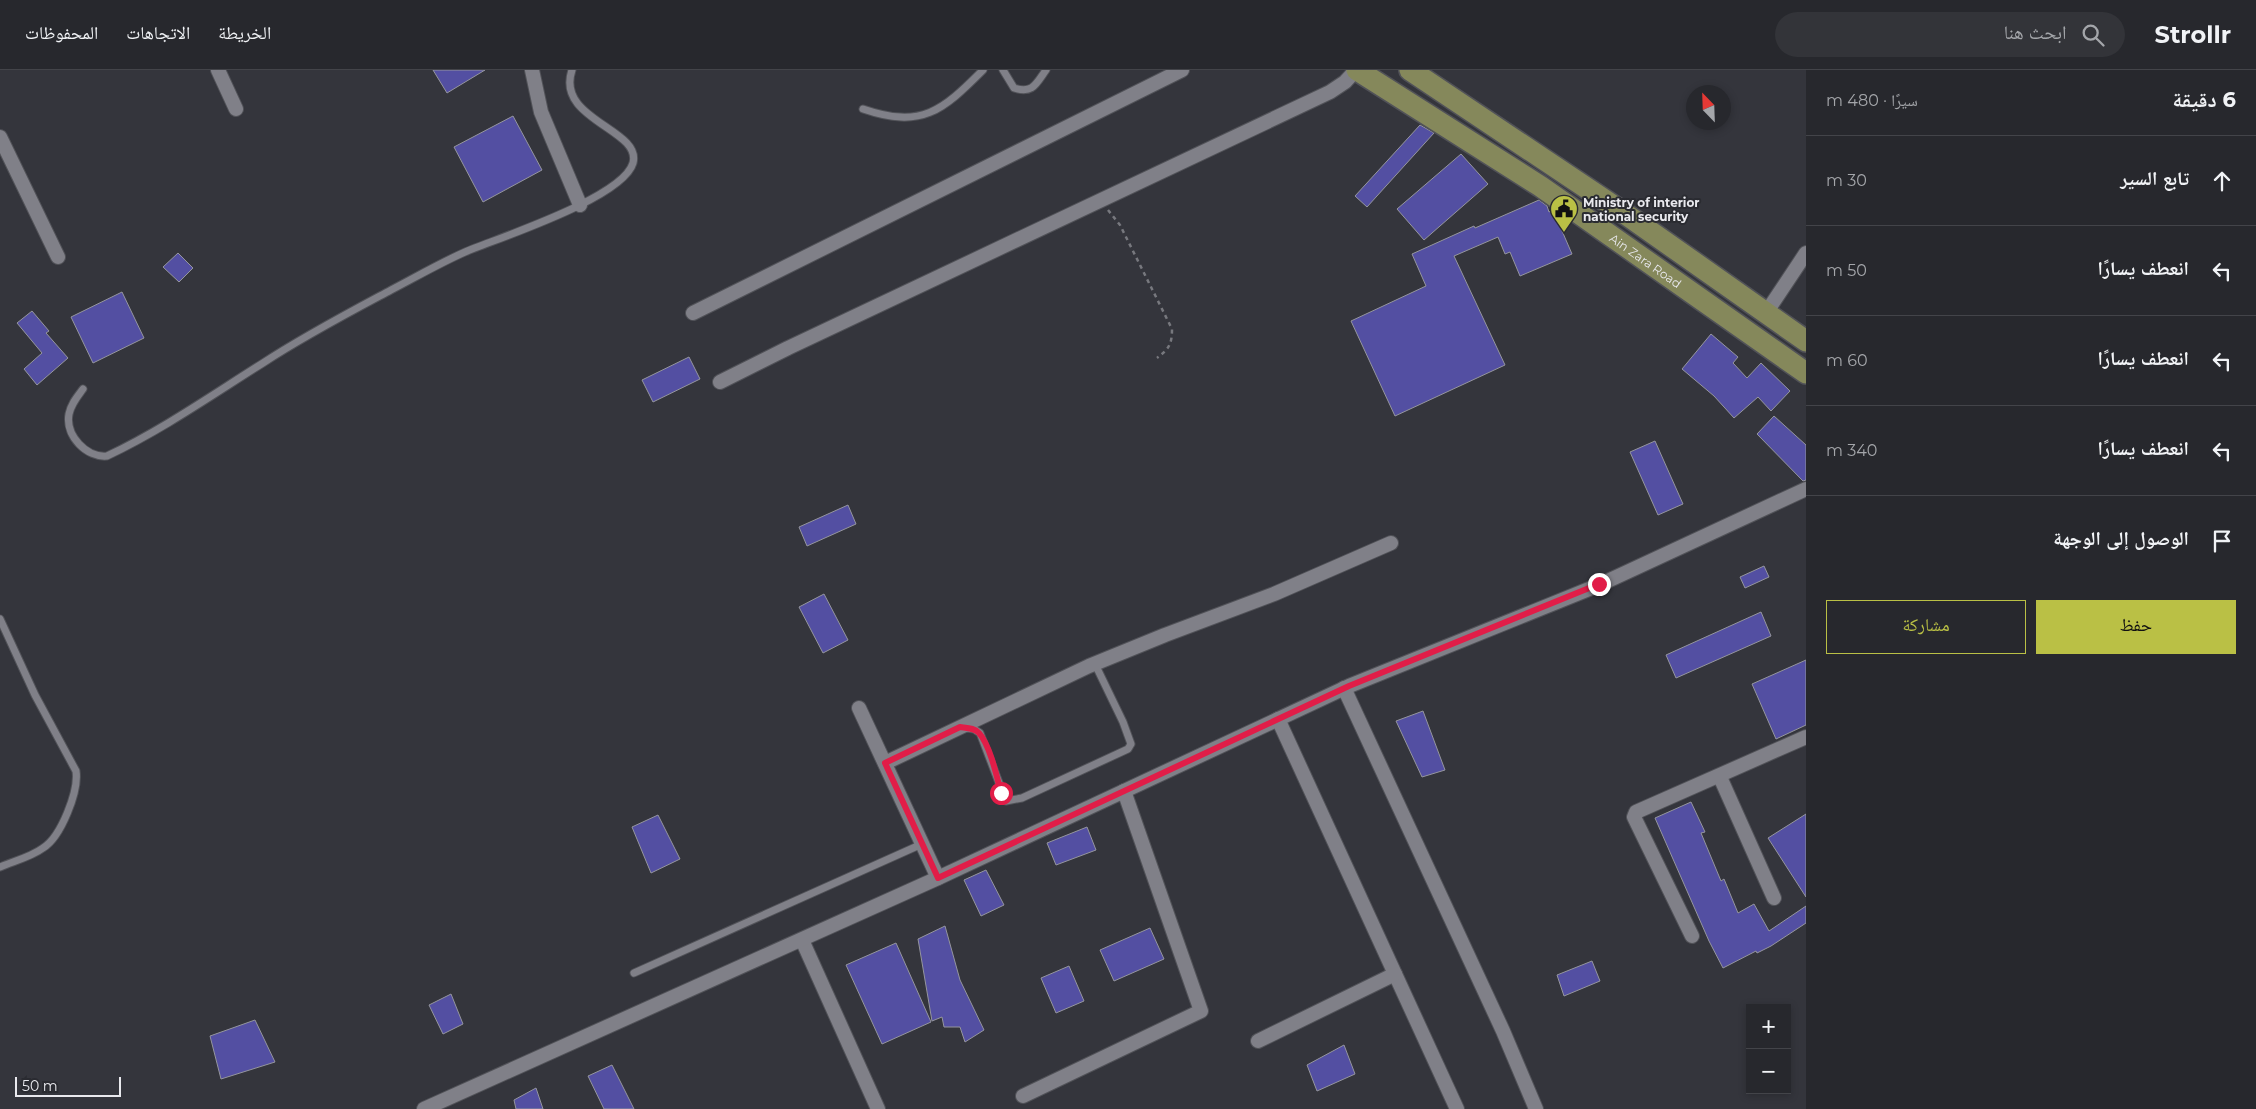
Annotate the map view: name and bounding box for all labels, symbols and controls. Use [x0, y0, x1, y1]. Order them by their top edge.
search box [1775, 12, 2125, 57]
text: Strollr [2155, 20, 2231, 49]
text: ابحث هنا [2004, 21, 2067, 44]
icon: search [2079, 21, 2107, 49]
text: المحفوظات [25, 22, 98, 44]
text: الاتجاهات [126, 22, 190, 44]
text: الخريطة [218, 22, 271, 44]
north arrow [1686, 85, 1731, 130]
text: 6 دقيقة [2173, 87, 2236, 112]
text: سيرًا · 480 m [1826, 91, 1918, 110]
text: تابع السير [2120, 167, 2189, 190]
icon: ahead [2208, 167, 2236, 195]
text: 30 m [1826, 171, 1867, 190]
public building icon: Ministry of interior national security [1549, 194, 1579, 233]
place label: Ministry of interior national security [1583, 195, 1699, 224]
street label: Ain Zara Road [1607, 230, 1684, 291]
text: انعطف يسارًا [2097, 257, 2189, 280]
icon: left [2208, 257, 2236, 285]
text: 50 m [1826, 261, 1867, 280]
text: انعطف يسارًا [2097, 347, 2189, 370]
icon: left [2208, 347, 2236, 375]
text: 60 m [1826, 351, 1868, 370]
text: انعطف يسارًا [2097, 437, 2189, 460]
icon: left [2208, 437, 2236, 465]
text: 340 m [1826, 441, 1877, 460]
text: الوصول إلى الوجهة [2053, 527, 2189, 550]
icon: arrive [2208, 527, 2236, 555]
route end [1588, 573, 1611, 596]
button: مشاركة [1826, 600, 2026, 654]
button: حفظ [2036, 600, 2236, 654]
route start [990, 782, 1013, 805]
map controls [1746, 1004, 1791, 1094]
button: + [1746, 1004, 1791, 1049]
button: − [1746, 1049, 1791, 1094]
scale bar [15, 1074, 121, 1097]
text: 50 m [22, 1077, 58, 1095]

